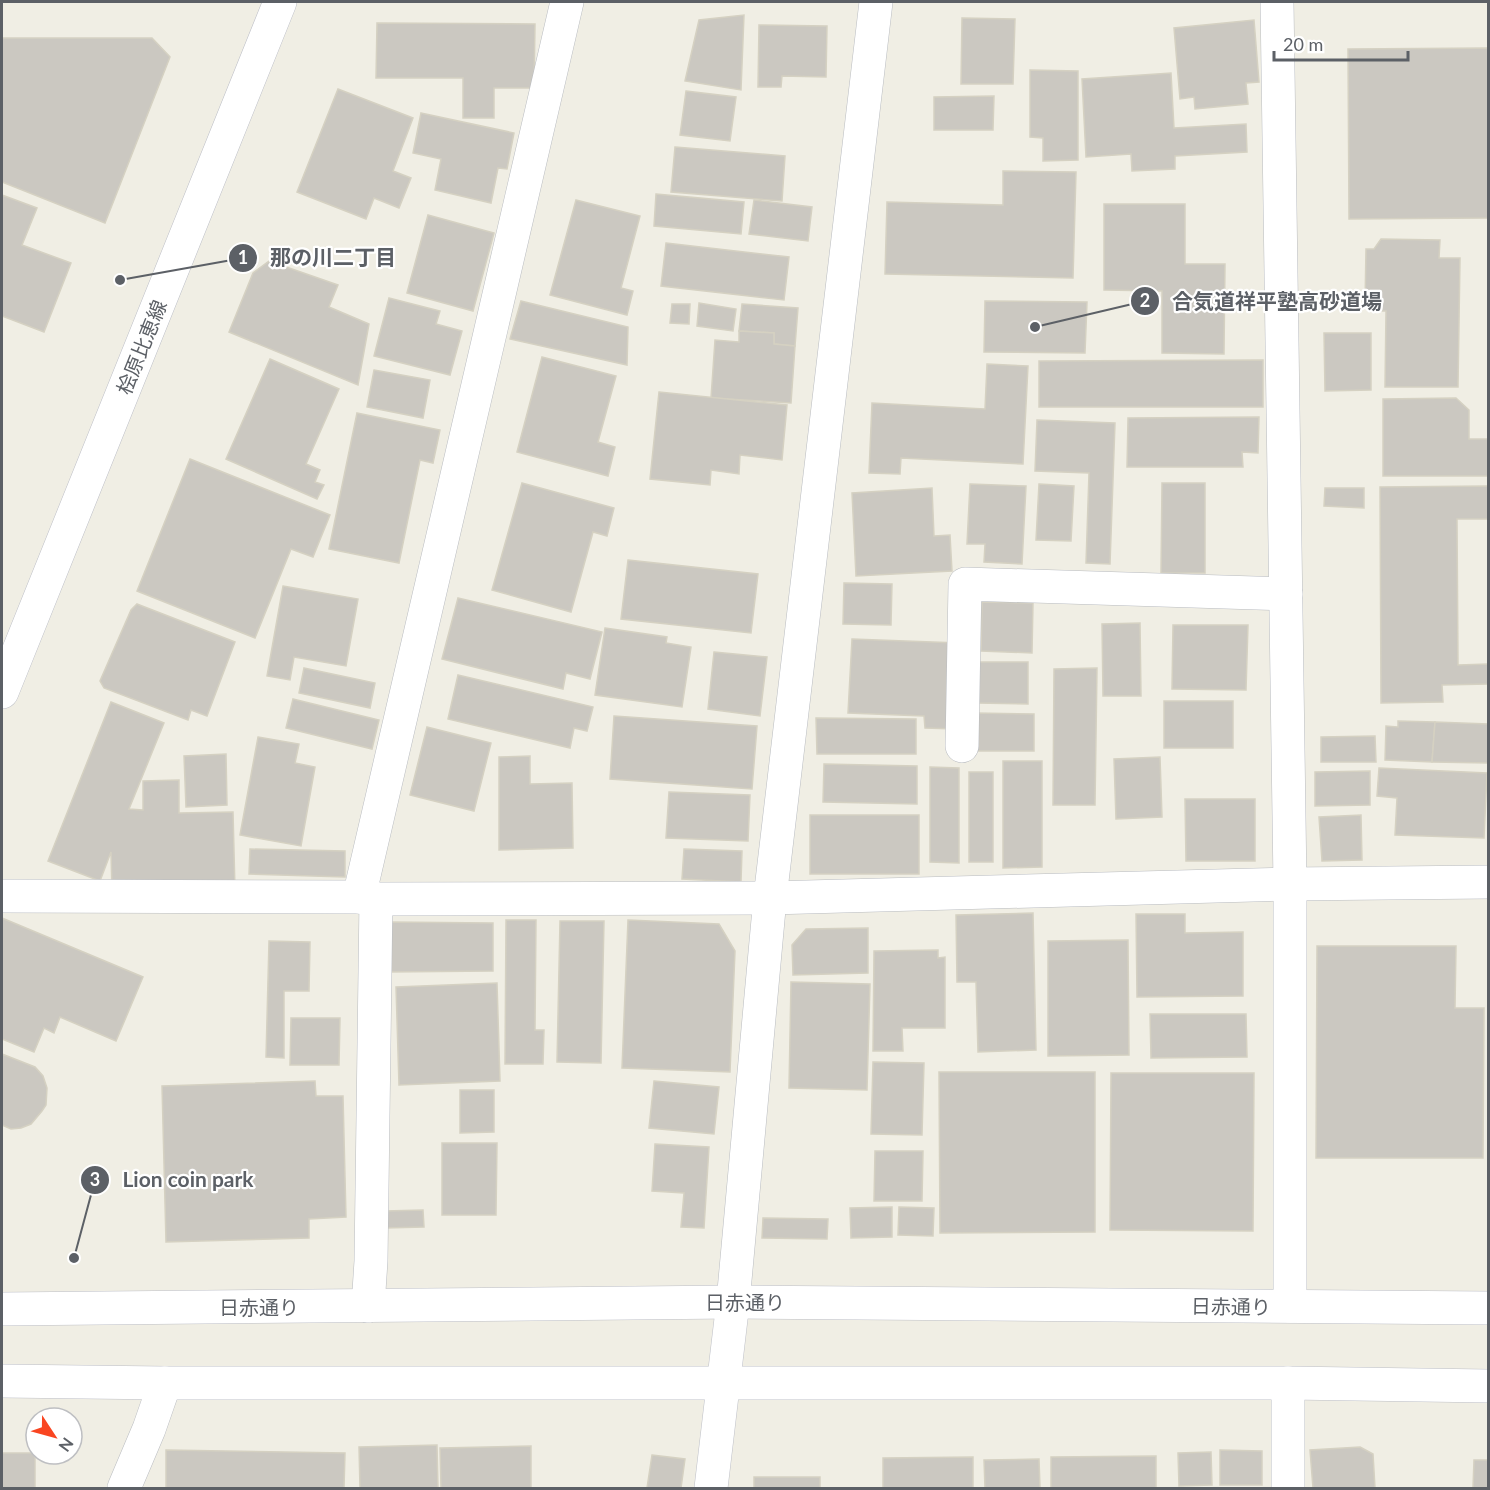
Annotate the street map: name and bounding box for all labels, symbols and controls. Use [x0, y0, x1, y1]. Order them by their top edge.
scale bar [1274, 24, 1408, 62]
text: 20 m [1283, 33, 1323, 55]
callout: 那の川二丁目 [228, 238, 408, 277]
text: 那の川二丁目 [270, 244, 396, 269]
text: 1 [238, 246, 248, 268]
callout: 合気道祥平塾高砂道場 [1130, 282, 1394, 321]
text: 合気道祥平塾高砂道場 [1172, 288, 1382, 313]
text: 2 [1140, 289, 1150, 311]
street label: 桧原比恵線 [111, 296, 171, 398]
callout: Lion coin park [80, 1161, 265, 1200]
text: Lion coin park [122, 1166, 254, 1191]
text: 3 [90, 1168, 100, 1190]
street label: 日赤通り [705, 1290, 785, 1314]
street label: 日赤通り [1191, 1293, 1271, 1319]
street label: 日赤通り [219, 1295, 299, 1319]
north arrow [24, 1406, 84, 1466]
text: N [55, 1435, 78, 1456]

